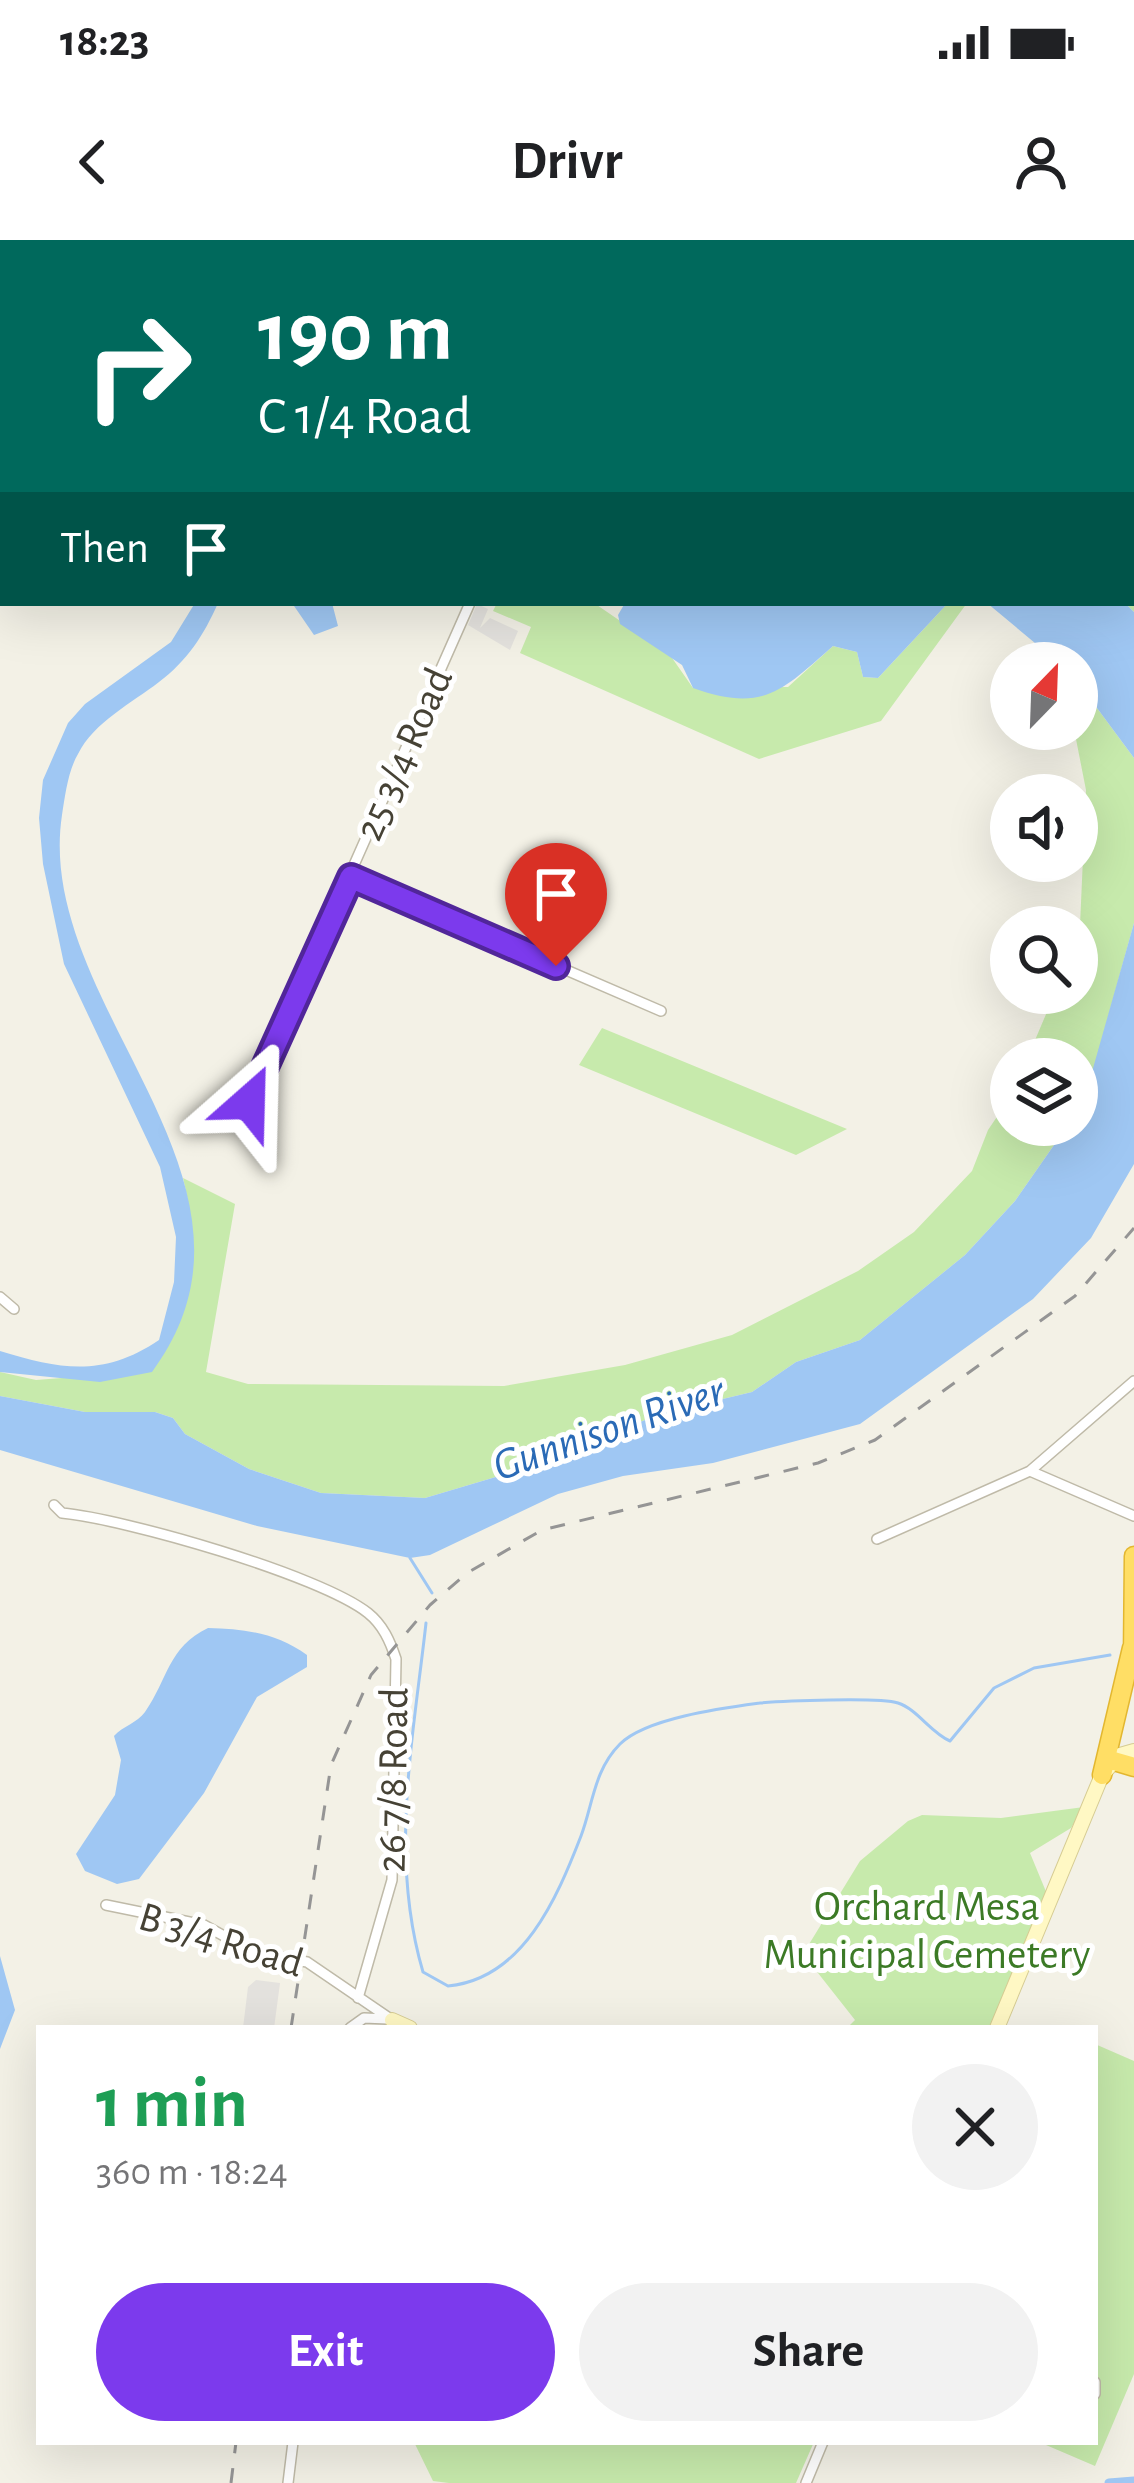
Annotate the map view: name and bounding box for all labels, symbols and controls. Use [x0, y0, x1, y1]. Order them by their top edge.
text: 18:23 [60, 19, 149, 64]
icon: back [60, 129, 126, 195]
icon: person [1008, 129, 1074, 195]
text: Drivr [512, 135, 622, 189]
icon: right [60, 288, 216, 444]
text: 190 m [258, 292, 453, 376]
text: C 1/4 Road [258, 390, 471, 444]
icon: arrive [173, 516, 239, 582]
text: Then [60, 526, 149, 571]
north arrow [990, 642, 1098, 750]
map controls [990, 642, 1098, 1146]
street label: 25 3/4 Road [347, 662, 461, 846]
button: sound [990, 774, 1098, 882]
pin [505, 843, 607, 966]
icon: arrive [523, 861, 589, 927]
button: search [990, 906, 1098, 1014]
button: layers [990, 1038, 1098, 1146]
position arrow [186, 1039, 312, 1165]
water label: Gunnison River [488, 1368, 732, 1490]
street label: 26 7/8 Road [370, 1687, 416, 1873]
park label: Orchard Mesa Municipal Cemetery [763, 1886, 1091, 1976]
street label: B 3/4 Road [134, 1895, 308, 1985]
button: close [912, 2064, 1038, 2190]
text: 1 min [96, 2068, 248, 2140]
text: 360 m · 18:24 [96, 2153, 288, 2192]
button: Exit [96, 2283, 555, 2421]
button: Share [579, 2283, 1038, 2421]

